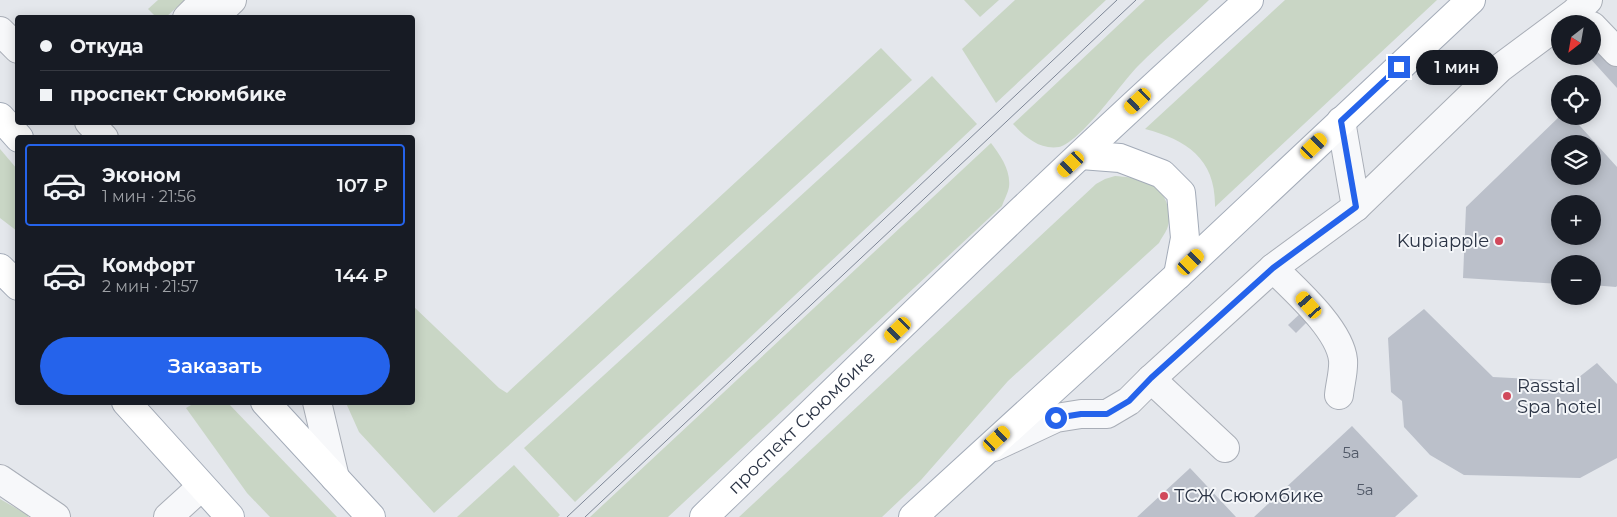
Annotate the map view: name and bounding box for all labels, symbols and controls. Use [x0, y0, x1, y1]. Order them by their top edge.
north arrow [1551, 15, 1601, 65]
map controls [1551, 15, 1601, 305]
text: Откуда [70, 35, 144, 58]
callout: 1 мин [1416, 50, 1499, 84]
route end [1388, 56, 1410, 78]
text: 1 мин [1434, 58, 1480, 77]
button: locate [1551, 75, 1601, 125]
text: проспект Сююмбике [70, 83, 287, 106]
car [1121, 85, 1154, 117]
car [1298, 130, 1330, 162]
button: layers [1551, 135, 1601, 185]
car [1054, 148, 1087, 180]
icon: car [42, 163, 87, 208]
text: Эконом [102, 164, 181, 187]
text: 107 ₽ [337, 174, 388, 197]
text: 1 мин · 21:56 [102, 187, 196, 206]
button: + [1551, 195, 1601, 245]
place label: Kupiapple [1397, 230, 1489, 252]
marker: Kupiapple [1493, 235, 1505, 247]
car [1175, 246, 1207, 278]
icon: car [42, 253, 87, 298]
text: Комфорт [102, 254, 195, 277]
button: − [1551, 255, 1601, 305]
text: 144 ₽ [335, 264, 388, 287]
text: 2 мин · 21:57 [102, 277, 199, 296]
car [1293, 289, 1324, 321]
car [881, 314, 914, 346]
button: Заказать [40, 337, 390, 395]
street label: проспект Сююмбике [723, 346, 880, 499]
place label: Rasstal Spa hotel [1517, 375, 1602, 418]
marker: Rasstal Spa hotel [1501, 390, 1513, 402]
route start [1045, 407, 1067, 429]
car [980, 423, 1013, 455]
house number: 5а [1342, 443, 1360, 462]
house number: 5а [1356, 480, 1374, 499]
place label: ТСЖ Сююмбике [1174, 485, 1324, 507]
marker: ТСЖ Сююмбике [1158, 490, 1170, 502]

